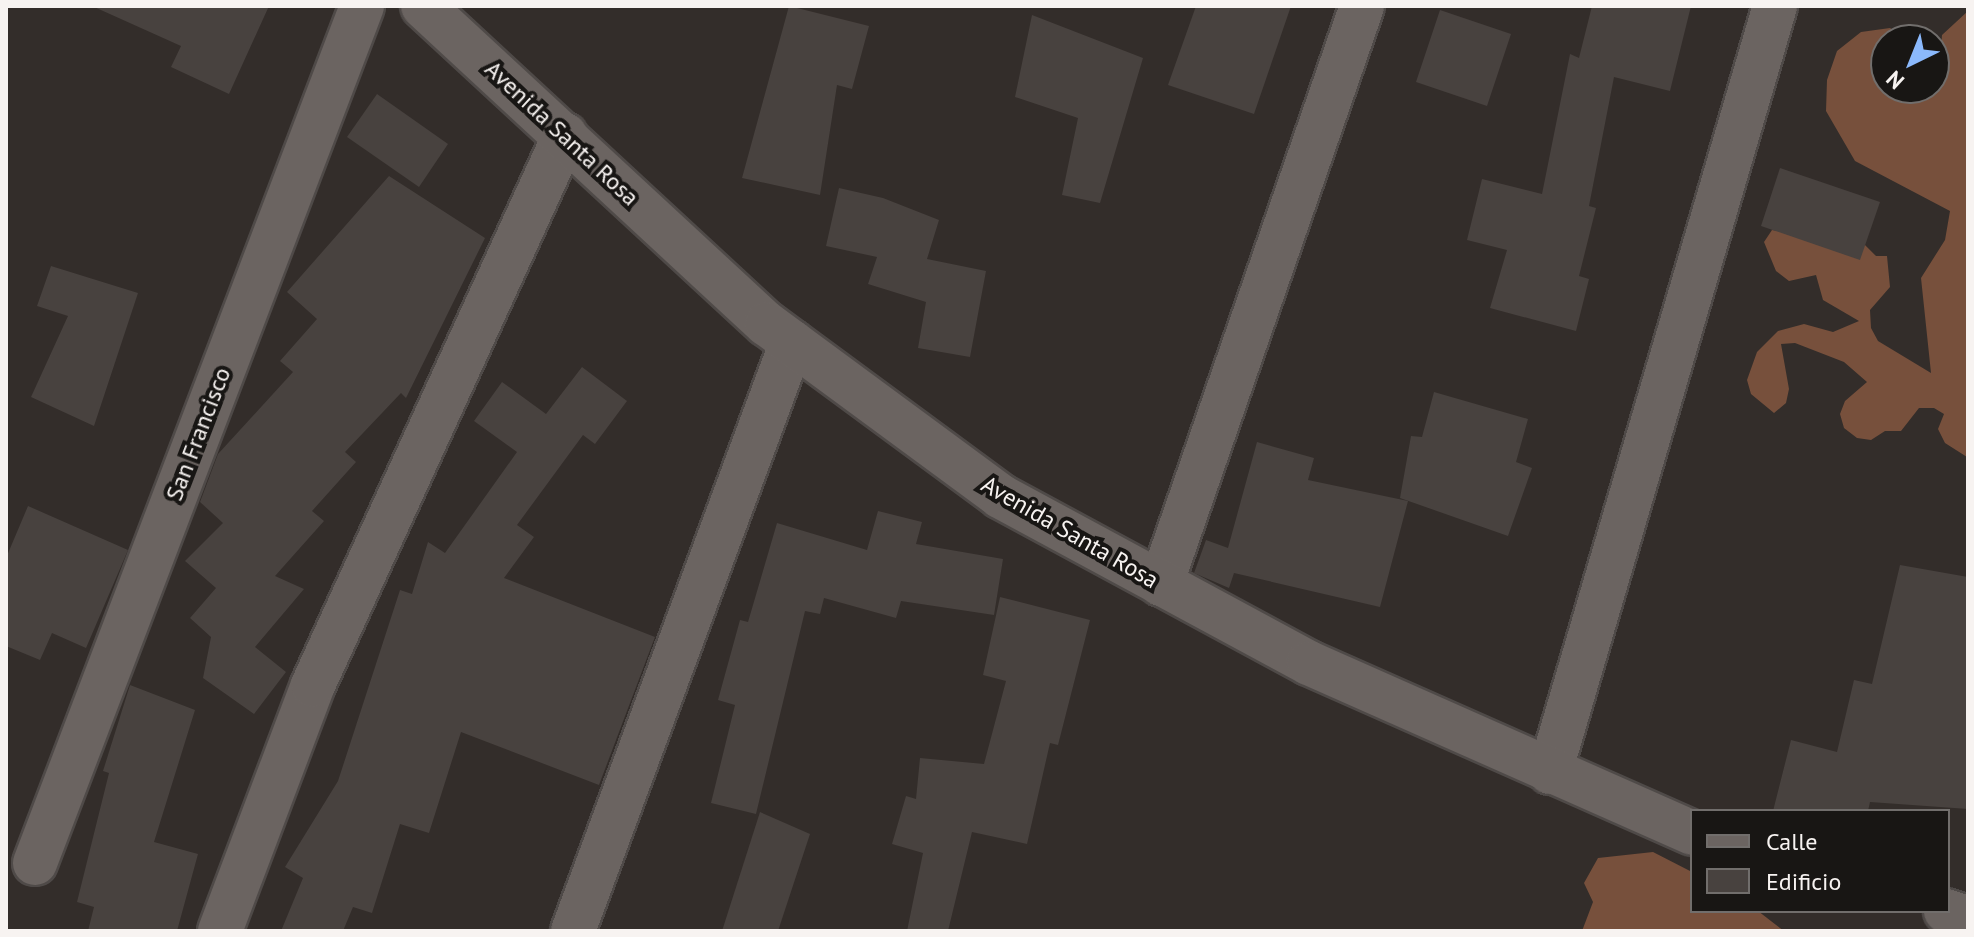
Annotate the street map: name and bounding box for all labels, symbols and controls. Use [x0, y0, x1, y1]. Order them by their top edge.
north arrow [1870, 24, 1950, 104]
street label: Avenida Santa Rosa [479, 54, 645, 212]
text: N [1880, 65, 1910, 95]
street label: San Francisco [159, 363, 237, 505]
street label: Avenida Santa Rosa [976, 470, 1164, 594]
legend [1690, 809, 1950, 913]
text: Calle [1766, 826, 1817, 857]
text: Edificio [1766, 866, 1841, 897]

